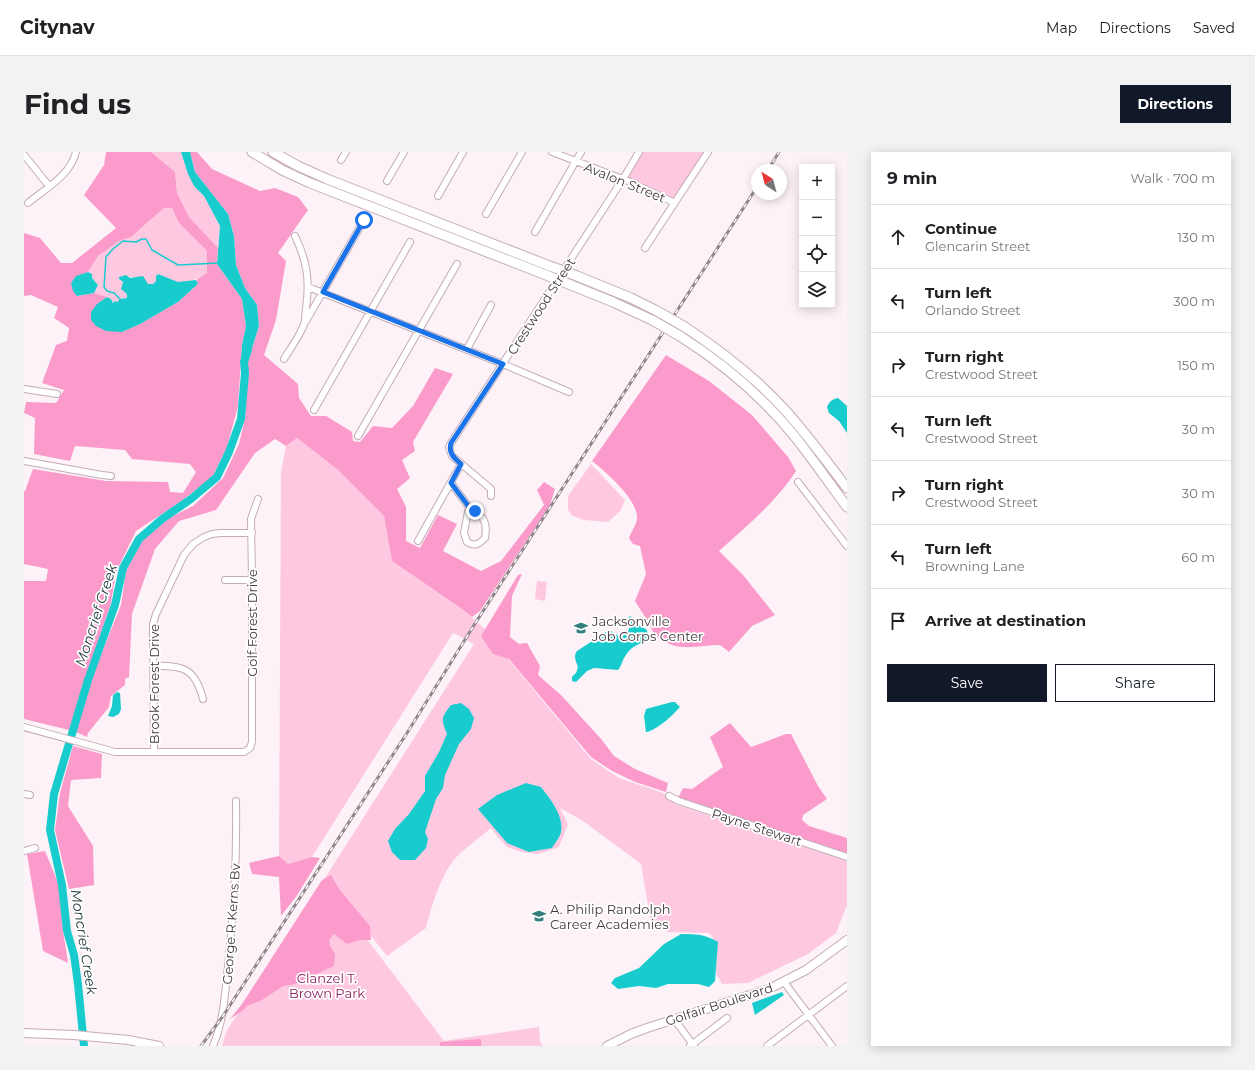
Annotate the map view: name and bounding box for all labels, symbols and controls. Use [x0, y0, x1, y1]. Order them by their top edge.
text: Citynav [20, 16, 95, 39]
text: Map [1046, 19, 1077, 37]
text: Directions [1099, 19, 1171, 37]
text: Saved [1193, 19, 1235, 37]
button: Directions [1120, 85, 1231, 123]
text: Find us [24, 87, 131, 121]
street label: Avalon Street [582, 158, 668, 206]
north arrow [751, 164, 787, 200]
map controls [799, 164, 835, 308]
button: + [799, 164, 835, 200]
text: 9 min [887, 168, 937, 188]
text: Walk · 700 m [1130, 170, 1215, 186]
button: − [799, 200, 835, 236]
route start [355, 211, 373, 229]
text: Continue [925, 219, 997, 238]
icon: ahead [887, 226, 909, 248]
text: 130 m [1177, 229, 1215, 245]
button: locate [799, 236, 835, 272]
text: Glencarin Street [925, 238, 1030, 254]
street label: Crestwood Street [504, 254, 578, 358]
button: layers [799, 272, 835, 308]
text: Turn left [925, 283, 992, 302]
icon: left [887, 290, 909, 312]
text: 300 m [1173, 293, 1215, 309]
text: Orlando Street [925, 302, 1021, 318]
text: Turn right [925, 347, 1004, 366]
icon: right [887, 354, 909, 376]
text: 150 m [1177, 357, 1215, 373]
text: Crestwood Street [925, 366, 1038, 382]
text: Turn left [925, 411, 992, 430]
icon: left [887, 418, 909, 440]
text: 30 m [1182, 421, 1215, 437]
text: Crestwood Street [925, 430, 1038, 446]
text: Turn right [925, 475, 1004, 494]
icon: right [887, 482, 909, 504]
text: 30 m [1182, 485, 1215, 501]
text: Crestwood Street [925, 494, 1038, 510]
route end [466, 502, 484, 520]
text: Turn left [925, 539, 992, 558]
icon: left [887, 546, 909, 568]
text: 60 m [1181, 549, 1215, 565]
text: Browning Lane [925, 558, 1025, 574]
water label: Moncrief Creek [71, 561, 121, 668]
street label: Golf Forest Drive [244, 569, 260, 677]
icon: arrive [887, 610, 909, 632]
text: Arrive at destination [925, 611, 1086, 630]
place label: Jacksonville Job Corps Center [591, 613, 703, 644]
school or university icon: Jacksonville Job Corps Center [573, 620, 589, 636]
street label: Brook Forest Drive [146, 624, 162, 744]
button: Save [887, 664, 1047, 702]
button: Share [1055, 664, 1215, 702]
street label: Payne Stewart [710, 805, 804, 849]
street label: George R Kerns Bv [219, 862, 243, 985]
water label: Moncrief Creek [67, 888, 101, 997]
place label: A. Philip Randolph Career Academies [550, 901, 671, 932]
school or university icon: A. Philip Randolph Career Academies [531, 908, 547, 924]
park label: Clanzel T. Brown Park [289, 970, 365, 1001]
street label: Golfair Boulevard [663, 979, 775, 1029]

